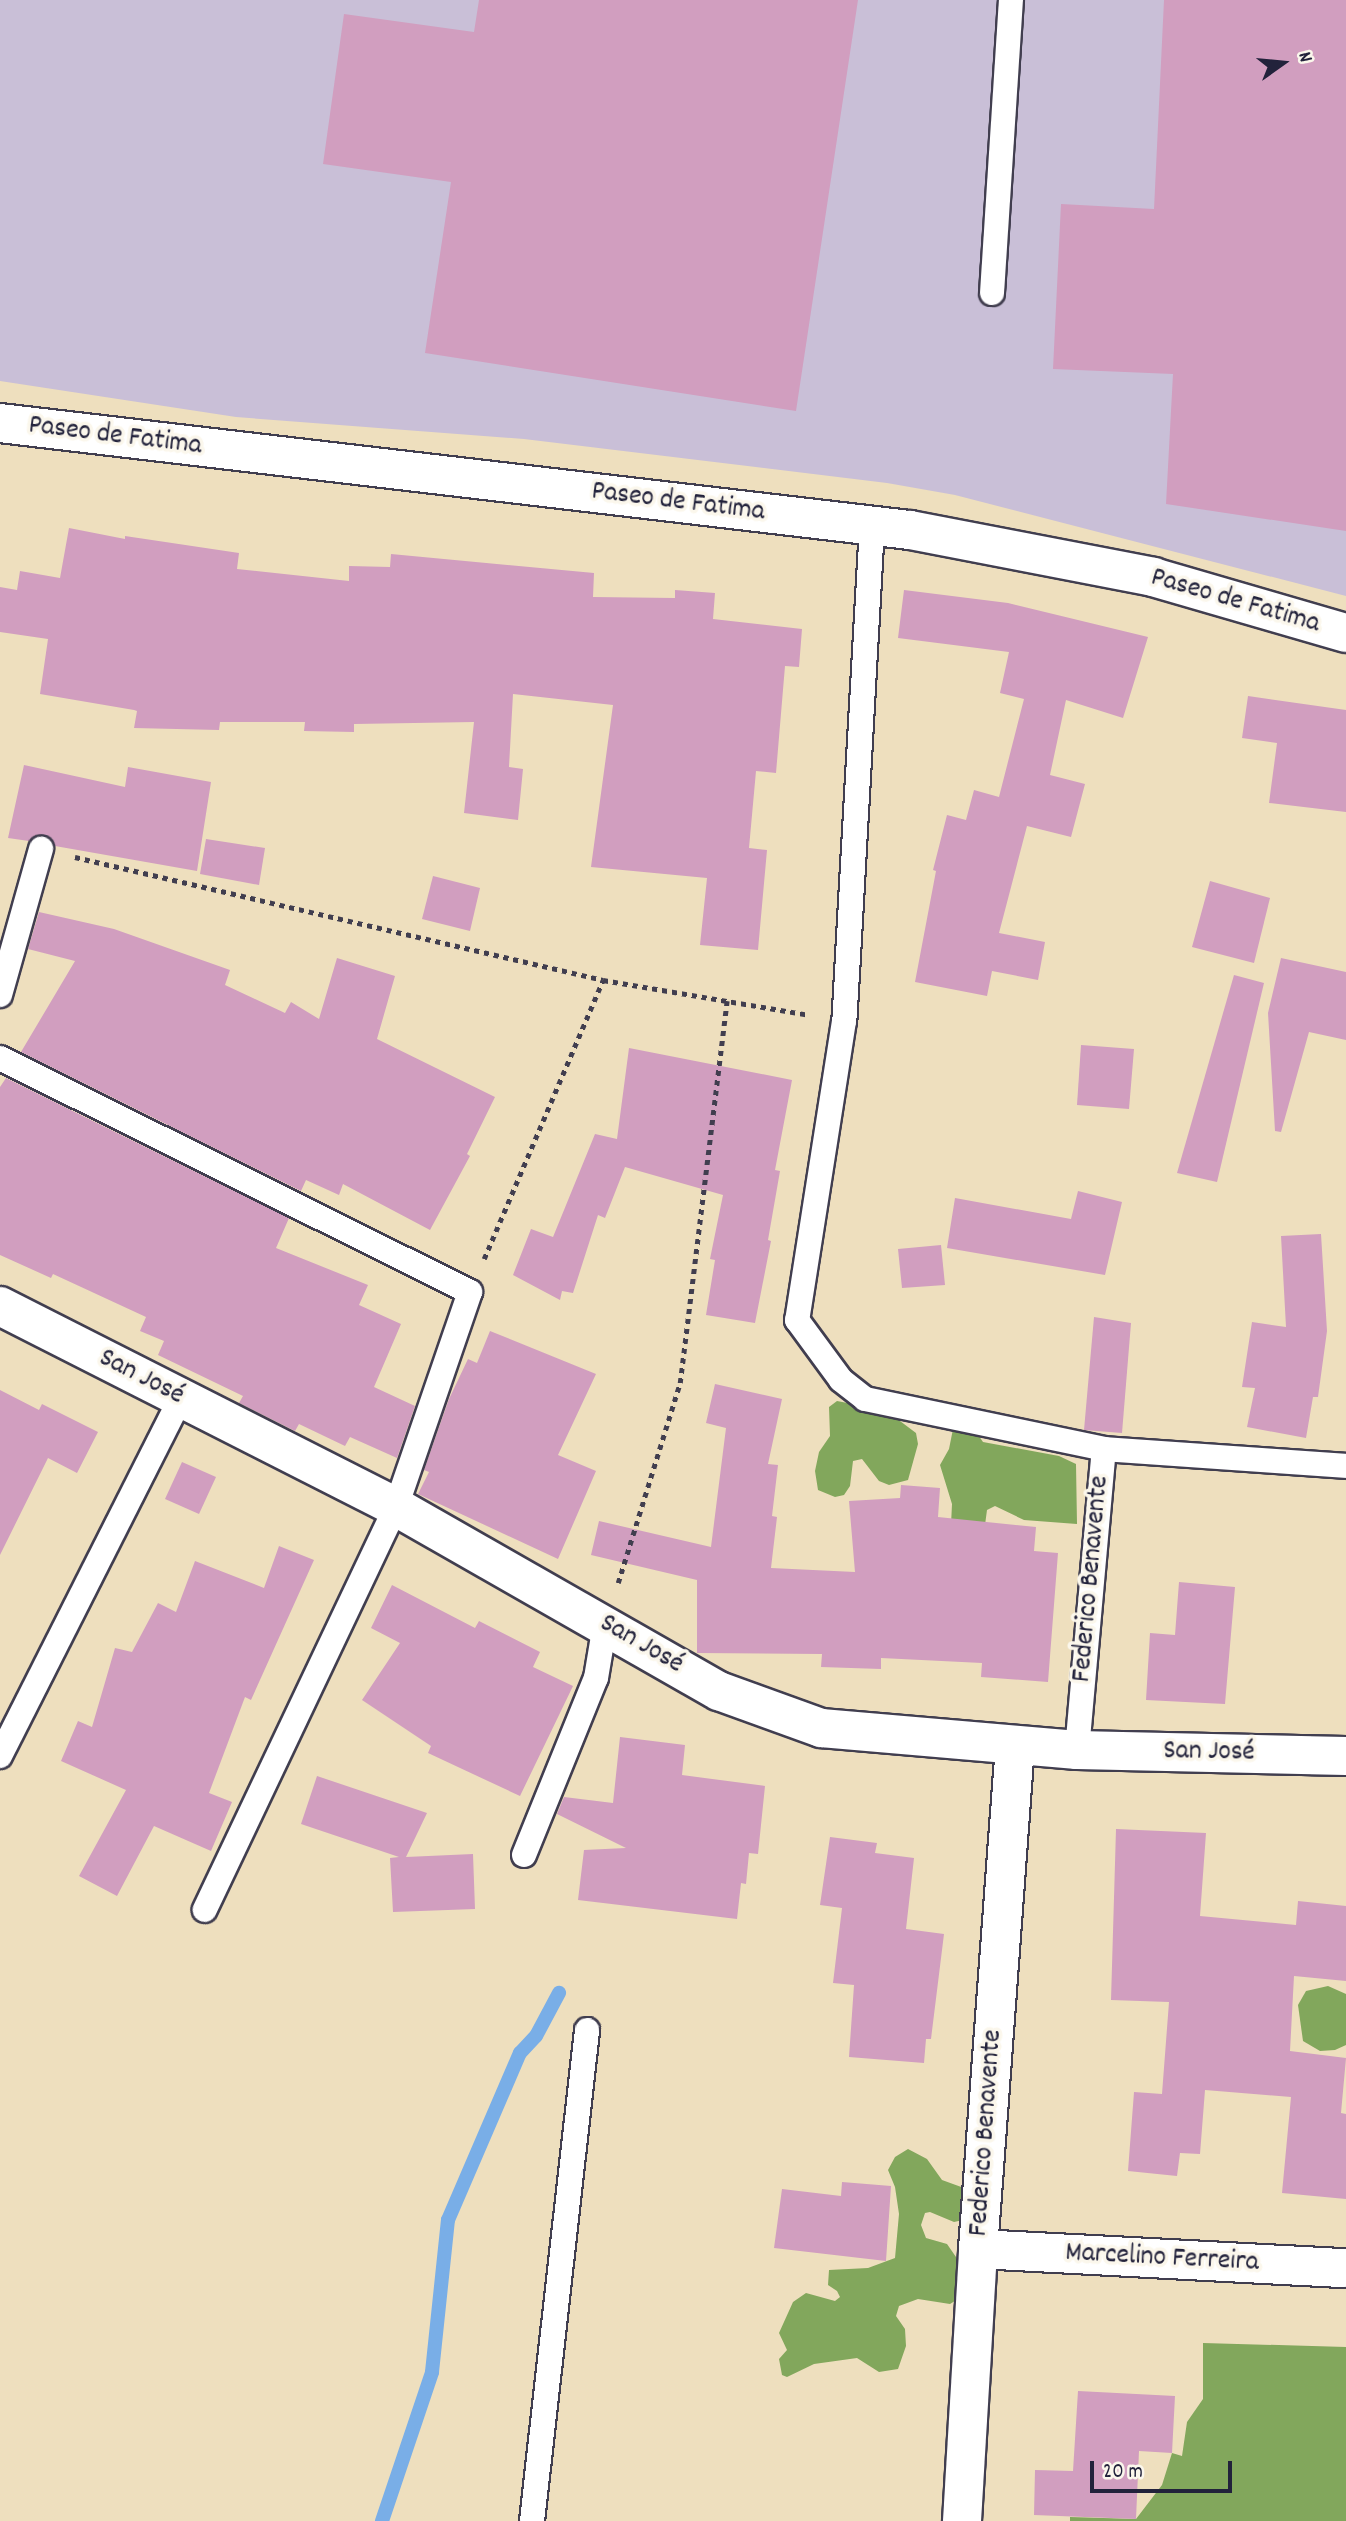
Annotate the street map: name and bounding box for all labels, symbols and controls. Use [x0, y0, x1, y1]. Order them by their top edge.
north arrow [1248, 28, 1318, 98]
text: N [1290, 49, 1318, 65]
street label: Paseo de Fatima [27, 410, 203, 464]
street label: Paseo de Fatima [590, 476, 766, 530]
street label: Paseo de Fatima [1147, 562, 1323, 642]
street label: San José [93, 1342, 189, 1414]
street label: Federico Benavente [1066, 1474, 1118, 1684]
street label: San José [593, 1608, 689, 1682]
street label: San José [1163, 1735, 1255, 1771]
street label: Federico Benavente [963, 2029, 1011, 2237]
street label: Marcelino Ferreira [1064, 2237, 1260, 2281]
scale bar [1094, 2448, 1236, 2492]
text: 20 m [1103, 2458, 1143, 2488]

